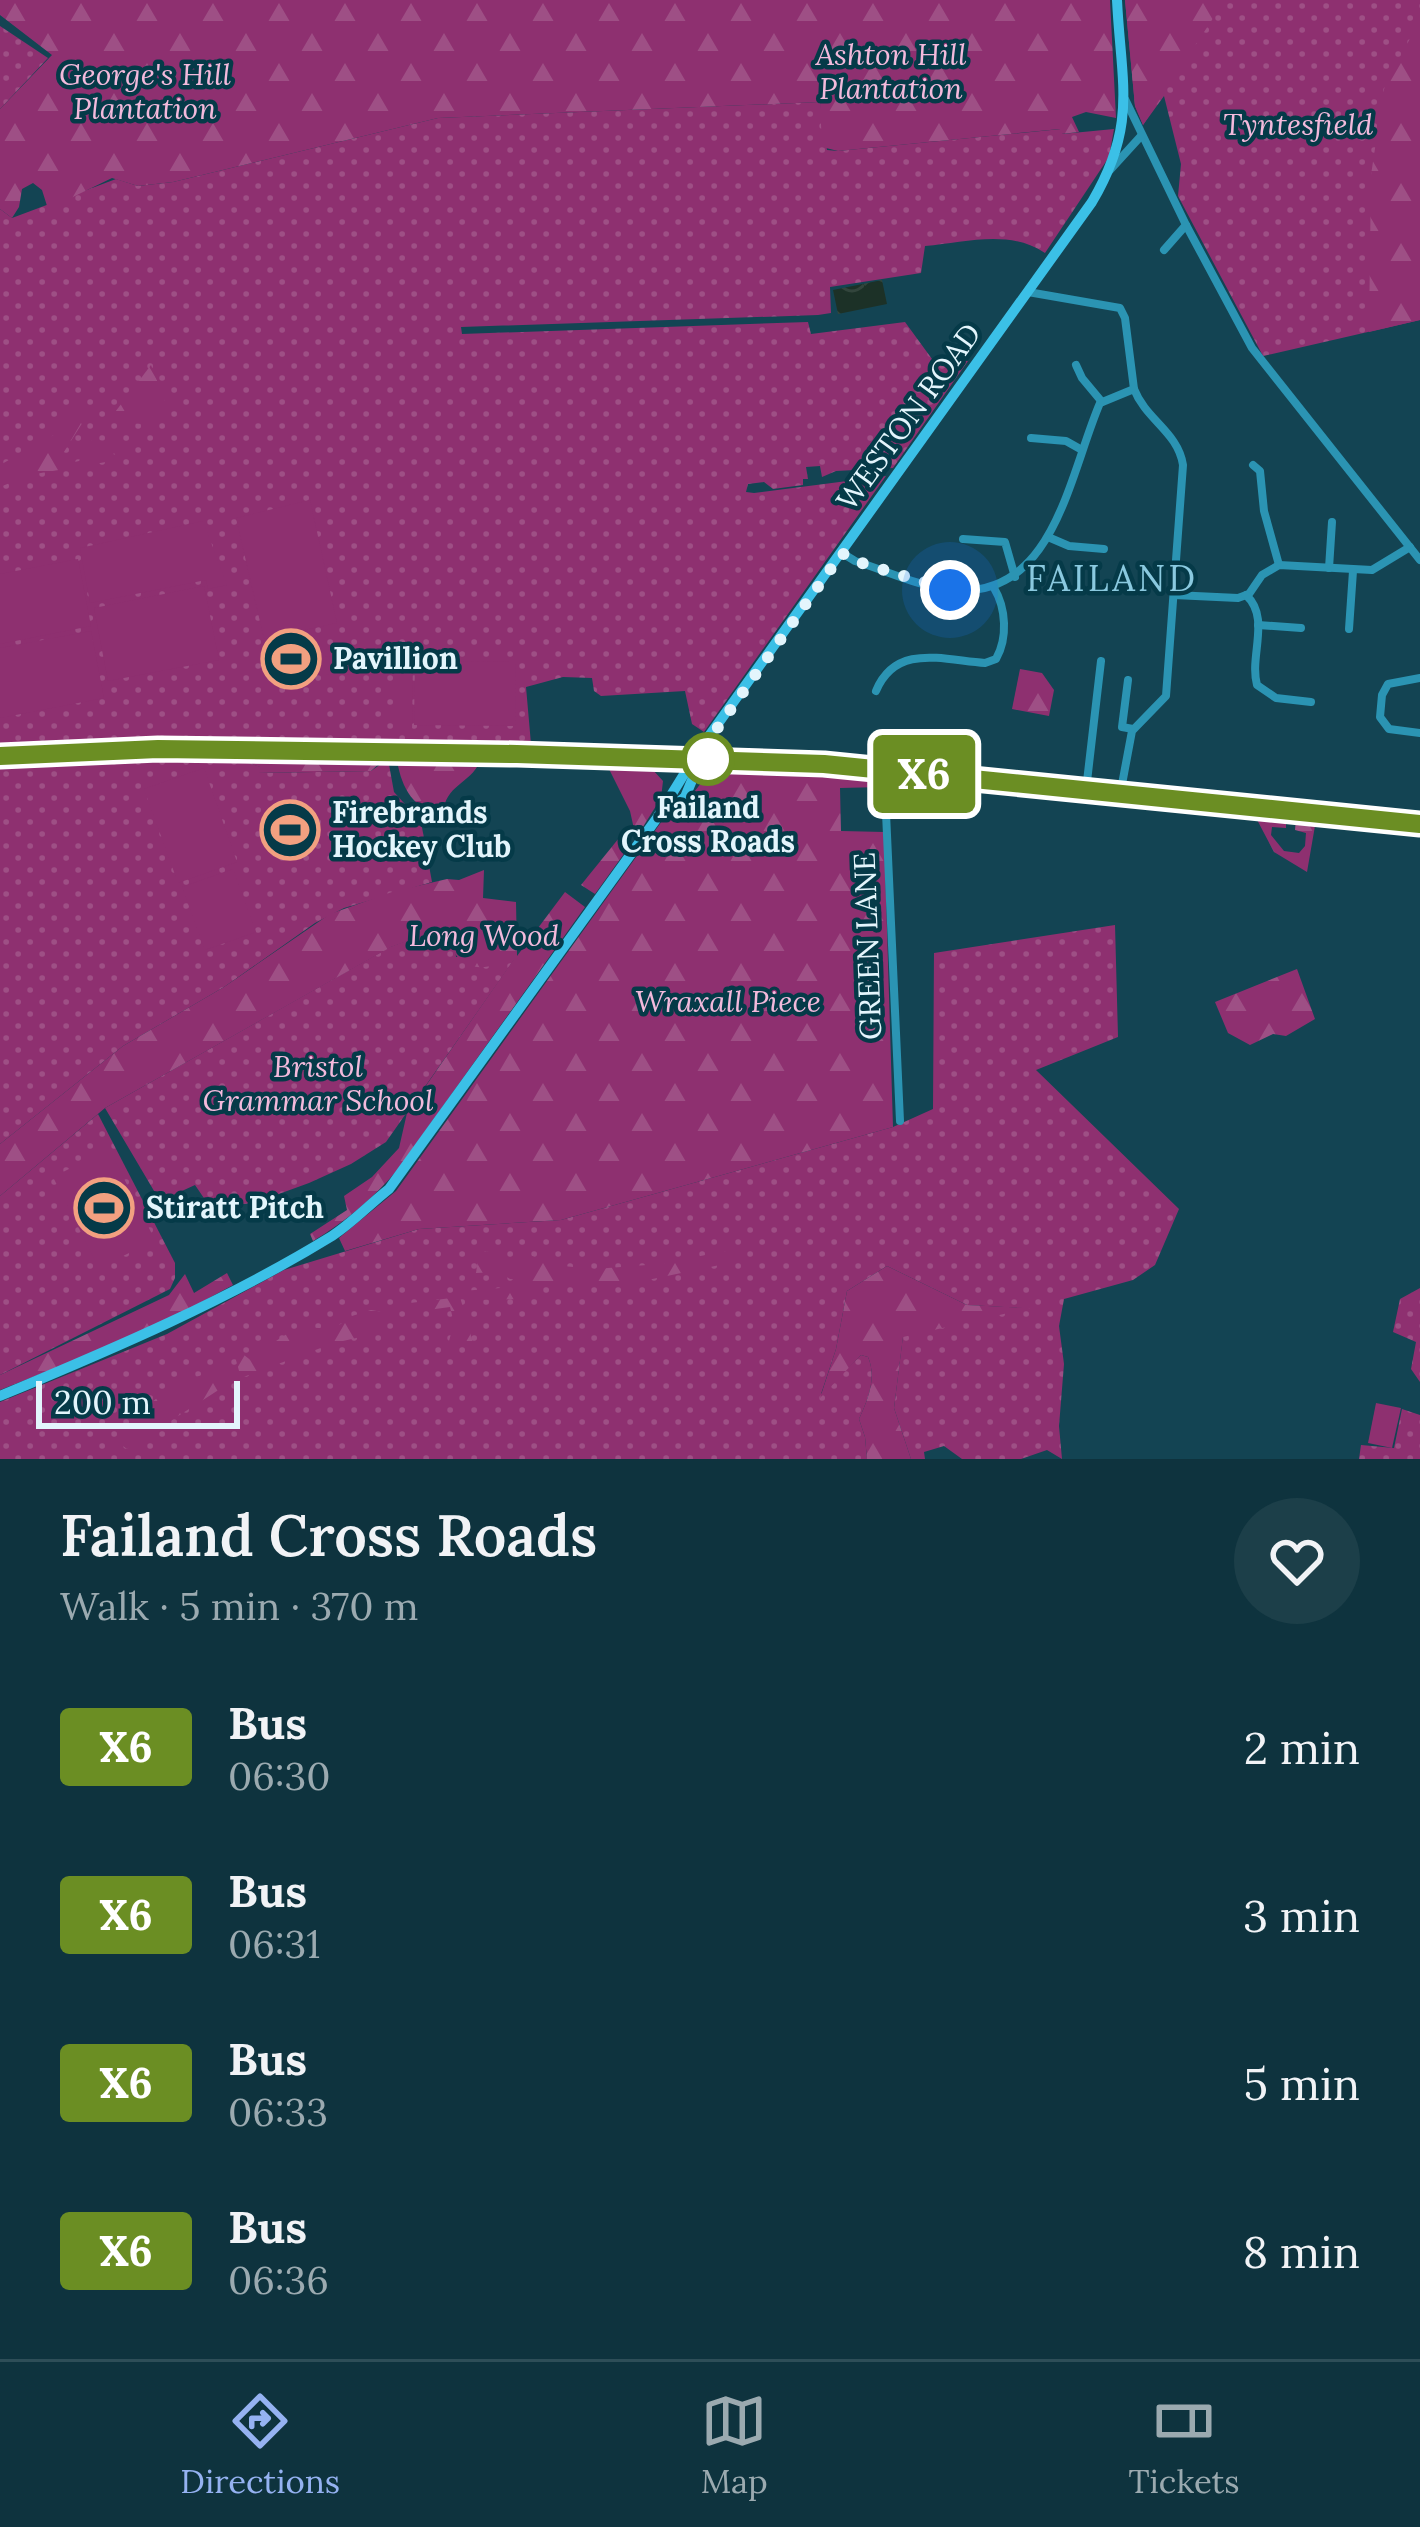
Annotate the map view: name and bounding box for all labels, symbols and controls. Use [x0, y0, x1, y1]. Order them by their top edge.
park label: Ashton Hill Plantation [814, 35, 967, 107]
park label: George's Hill Plantation [59, 55, 232, 127]
park label: Tyntesfield [1223, 105, 1373, 143]
street label: WESTON ROAD [827, 315, 989, 518]
district label: FAILAND [1026, 555, 1198, 601]
your location [920, 560, 980, 620]
sports icon: Pavillion [260, 628, 322, 690]
place label: Pavillion [333, 639, 458, 677]
marker: Failand Cross Roads [683, 734, 733, 784]
line badge: X6 [870, 735, 978, 813]
text: X6 [897, 747, 951, 801]
place label: Failand Cross Roads [621, 788, 795, 860]
place label: Firebrands Hockey Club [332, 793, 511, 866]
sports icon: Firebrands Hockey Club [259, 799, 321, 861]
street label: GREEN LANE [845, 851, 889, 1041]
park label: Long Wood [409, 916, 560, 954]
park label: Wraxall Piece [635, 982, 821, 1020]
park label: Bristol Grammar School [203, 1047, 434, 1119]
sports icon: Stiratt Pitch [73, 1177, 135, 1239]
place label: Stiratt Pitch [146, 1188, 324, 1226]
scale bar [36, 1375, 240, 1428]
text: 200 m [54, 1381, 151, 1423]
button: heart [1234, 1498, 1360, 1624]
text: Failand Cross Roads [60, 1499, 597, 1572]
text: Walk · 5 min · 370 m [60, 1581, 419, 1631]
text: Bus [228, 1694, 307, 1751]
text: 2 min [1244, 1719, 1360, 1776]
text: X6 [99, 1720, 153, 1774]
text: 06:30 [228, 1751, 330, 1801]
text: Bus [228, 1862, 307, 1919]
text: 3 min [1243, 1887, 1360, 1944]
text: X6 [99, 1888, 153, 1942]
text: 06:31 [228, 1919, 320, 1969]
text: Bus [228, 2030, 307, 2087]
text: 5 min [1243, 2055, 1360, 2112]
text: X6 [99, 2056, 153, 2110]
text: 06:33 [228, 2087, 328, 2137]
text: Bus [228, 2198, 307, 2255]
text: 8 min [1243, 2223, 1360, 2280]
text: X6 [99, 2224, 153, 2278]
text: 06:36 [228, 2255, 329, 2305]
tab: Directions [180, 2388, 340, 2502]
tab: Map [701, 2388, 768, 2502]
tab: Tickets [1128, 2388, 1240, 2502]

